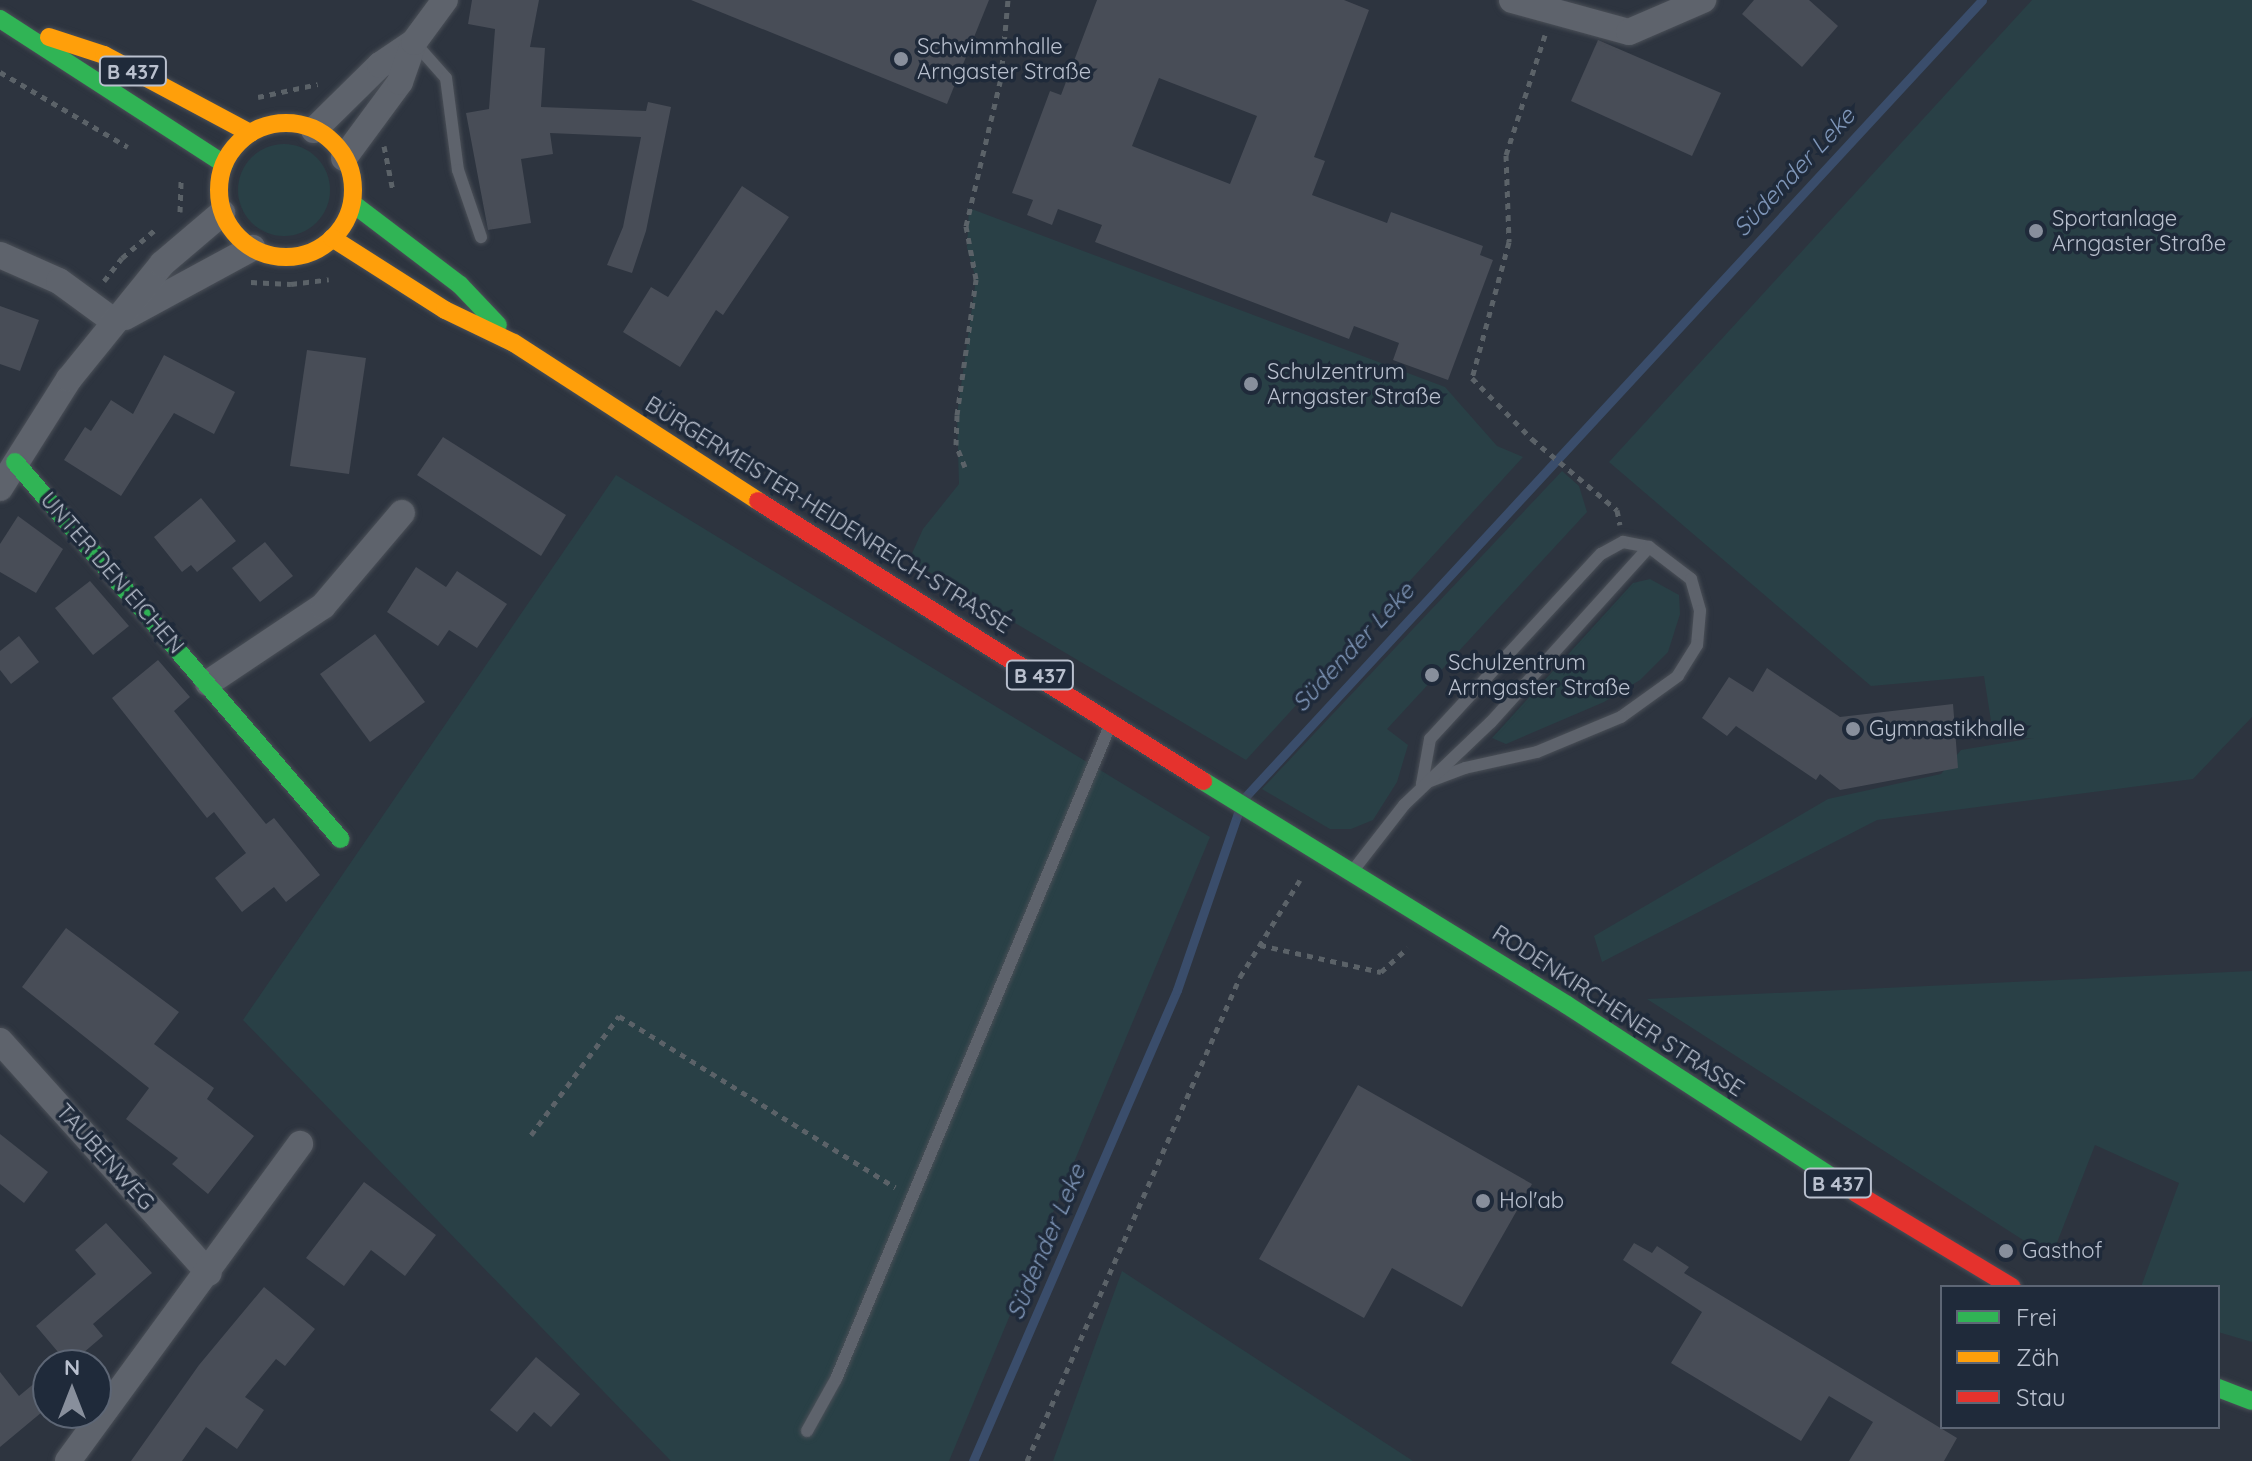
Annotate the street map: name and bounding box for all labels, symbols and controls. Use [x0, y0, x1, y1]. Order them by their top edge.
place label: Schwimmhalle Arngaster Straße [917, 33, 1091, 84]
marker: Schwimmhalle Arngaster Straße [892, 50, 910, 68]
road number: B 437 [97, 55, 169, 87]
water label: Südender Leke [1727, 102, 1861, 242]
place label: Sportanlage Arngaster Straße [2052, 205, 2226, 256]
marker: Sportanlage Arngaster Straße [2027, 222, 2045, 240]
place label: Schulzentrum Arngaster Straße [1267, 358, 1441, 410]
marker: Schulzentrum Arngaster Straße [1242, 375, 1260, 393]
street label: BÜRGERMEISTER-HEIDENREICH-STRASSE [640, 391, 1016, 639]
street label: UNTER DEN EICHEN [35, 487, 189, 659]
water label: Südender Leke [1286, 577, 1420, 717]
place label: Schulzentrum Arrngaster Straße [1448, 649, 1631, 700]
road number: B 437 [1004, 659, 1076, 691]
marker: Schulzentrum Arrngaster Straße [1423, 666, 1441, 684]
place label: Gymnastikhalle [1869, 716, 2025, 742]
marker: Gymnastikhalle [1844, 720, 1862, 738]
street label: RODENKIRCHENER STRASSE [1487, 920, 1749, 1102]
street label: TAUBENWEG [50, 1098, 160, 1216]
water label: Südender Leke [1000, 1160, 1092, 1324]
road number: B 437 [1802, 1167, 1874, 1199]
place label: Hol'ab [1499, 1188, 1564, 1214]
marker: Hol'ab [1474, 1192, 1492, 1210]
place label: Gasthof [2022, 1238, 2102, 1264]
marker: Gasthof [1997, 1242, 2015, 1260]
legend [1940, 1285, 2220, 1429]
text: Frei [2016, 1302, 2057, 1332]
text: Zäh [2016, 1342, 2060, 1372]
north arrow [32, 1349, 112, 1429]
text: N [64, 1353, 80, 1381]
text: Stau [2016, 1382, 2066, 1412]

